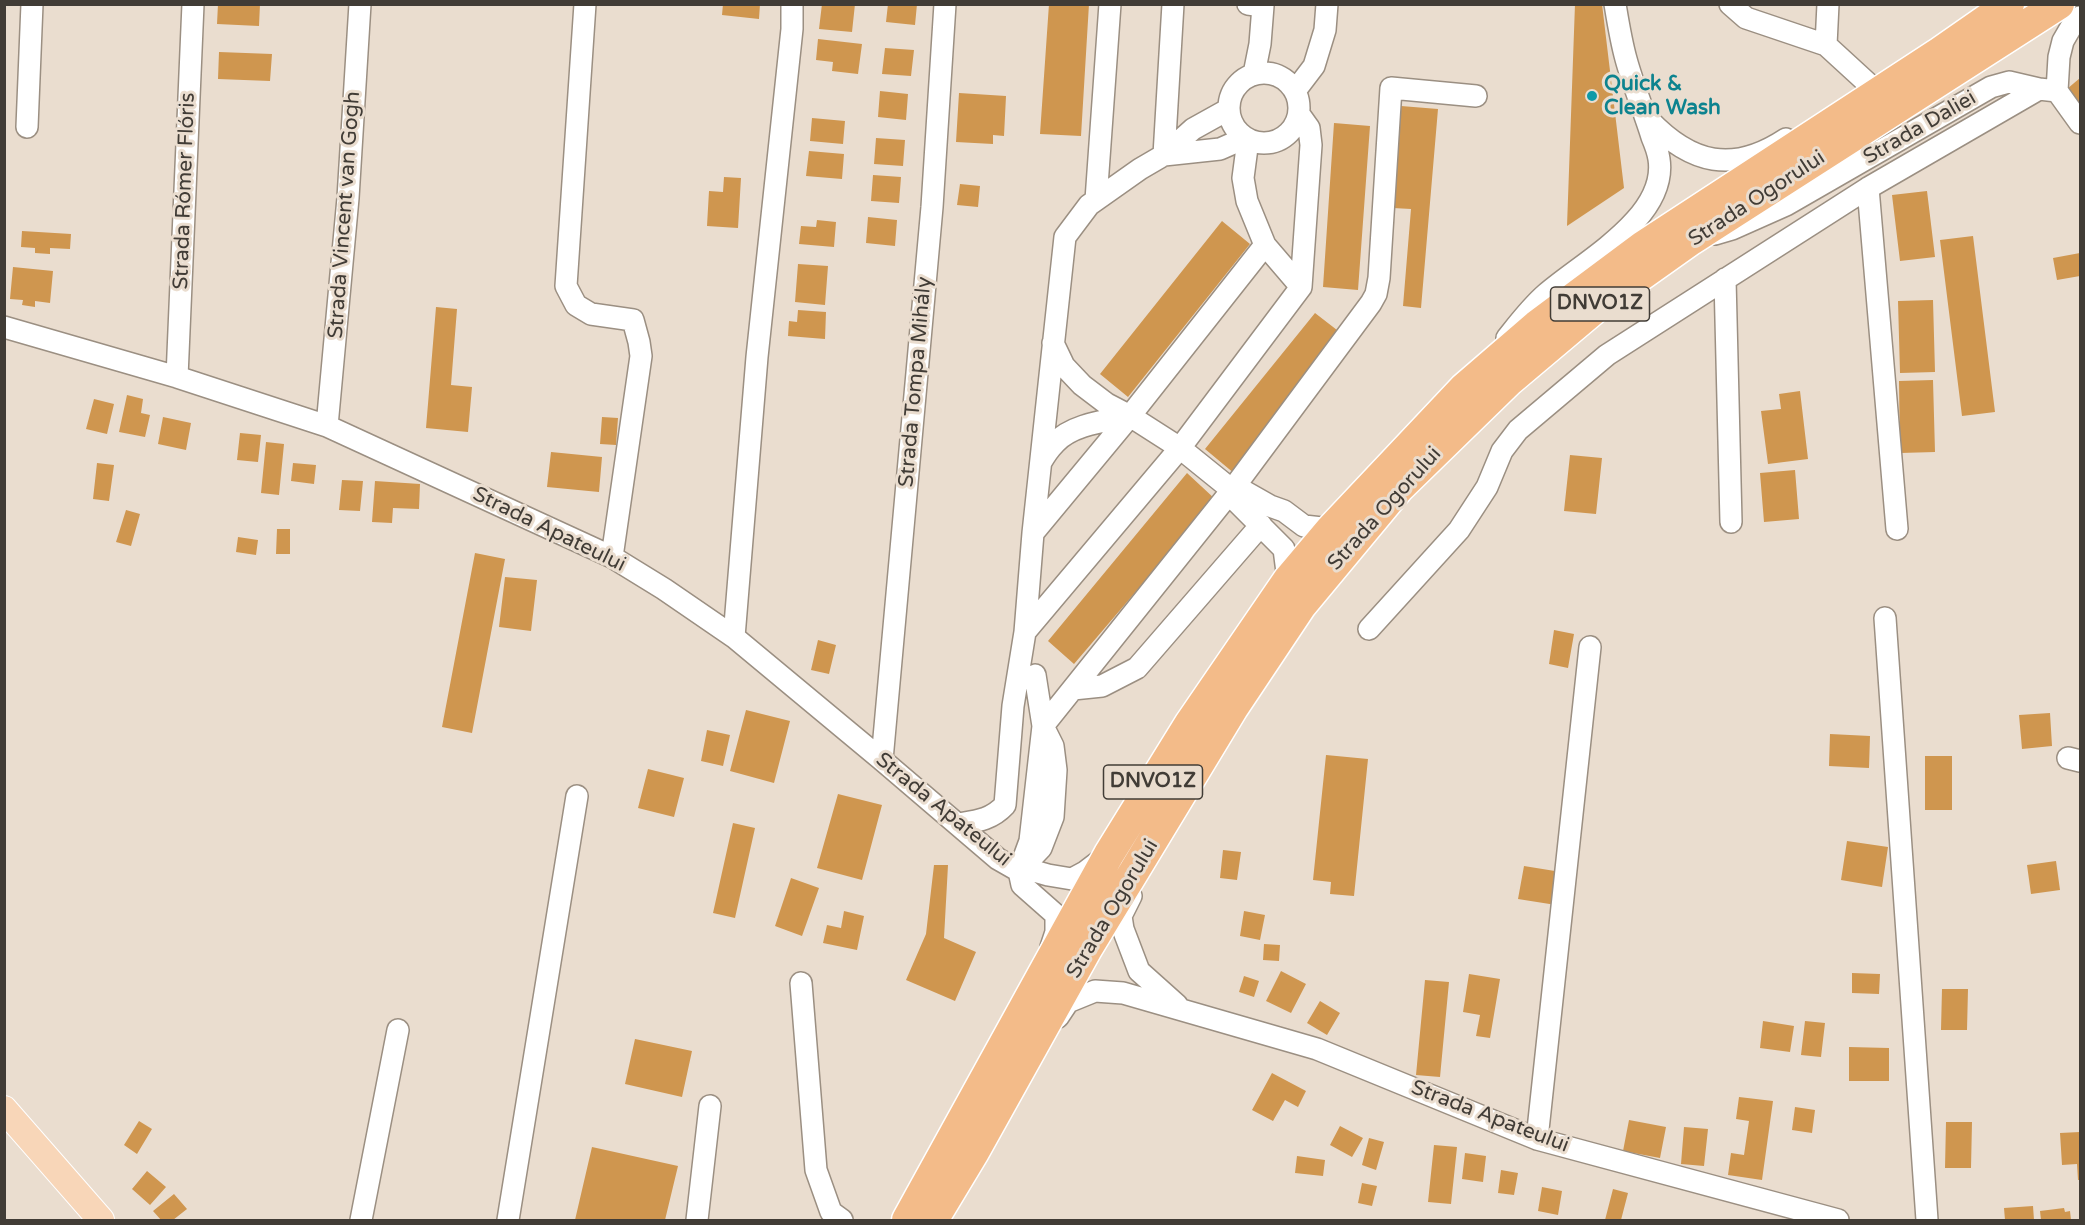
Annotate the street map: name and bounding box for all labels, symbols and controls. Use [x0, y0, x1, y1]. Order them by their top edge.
place label: Quick & Clean Wash [1604, 71, 1721, 121]
street label: Strada Daliei [1859, 86, 1981, 170]
marker: Quick & Clean Wash [1585, 89, 1599, 103]
street label: Strada Vincent van Gogh [324, 90, 366, 340]
street label: Strada Rómer Flóris [169, 92, 201, 290]
street label: Strada Ogorului [1684, 146, 1830, 252]
street label: Strada Tompa Mihály [894, 276, 938, 488]
road number: DNVO1Z [1550, 287, 1650, 321]
street label: Strada Ogorului [1323, 442, 1447, 576]
street label: Strada Apateului [468, 482, 630, 578]
street label: Strada Apateului [870, 748, 1016, 872]
road number: DNVO1Z [1104, 765, 1202, 799]
street label: Strada Ogorului [1062, 835, 1164, 983]
street label: Strada Apateului [1408, 1075, 1572, 1159]

